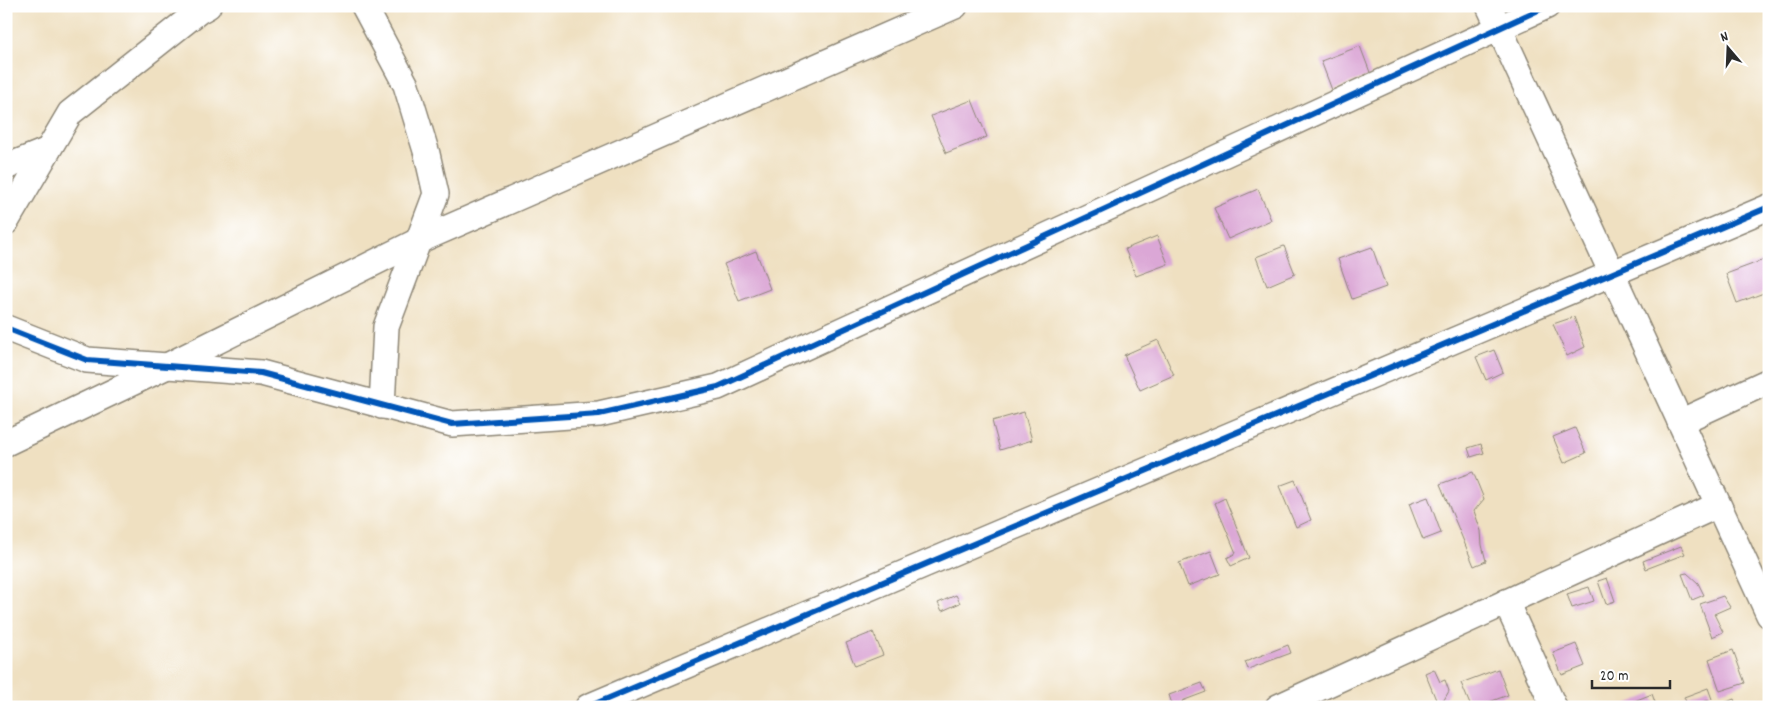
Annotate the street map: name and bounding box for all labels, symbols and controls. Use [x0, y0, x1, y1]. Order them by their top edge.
north arrow [1702, 22, 1752, 72]
text: N [1718, 27, 1731, 48]
scale bar [1592, 658, 1670, 690]
text: 20 m [1600, 666, 1628, 688]

